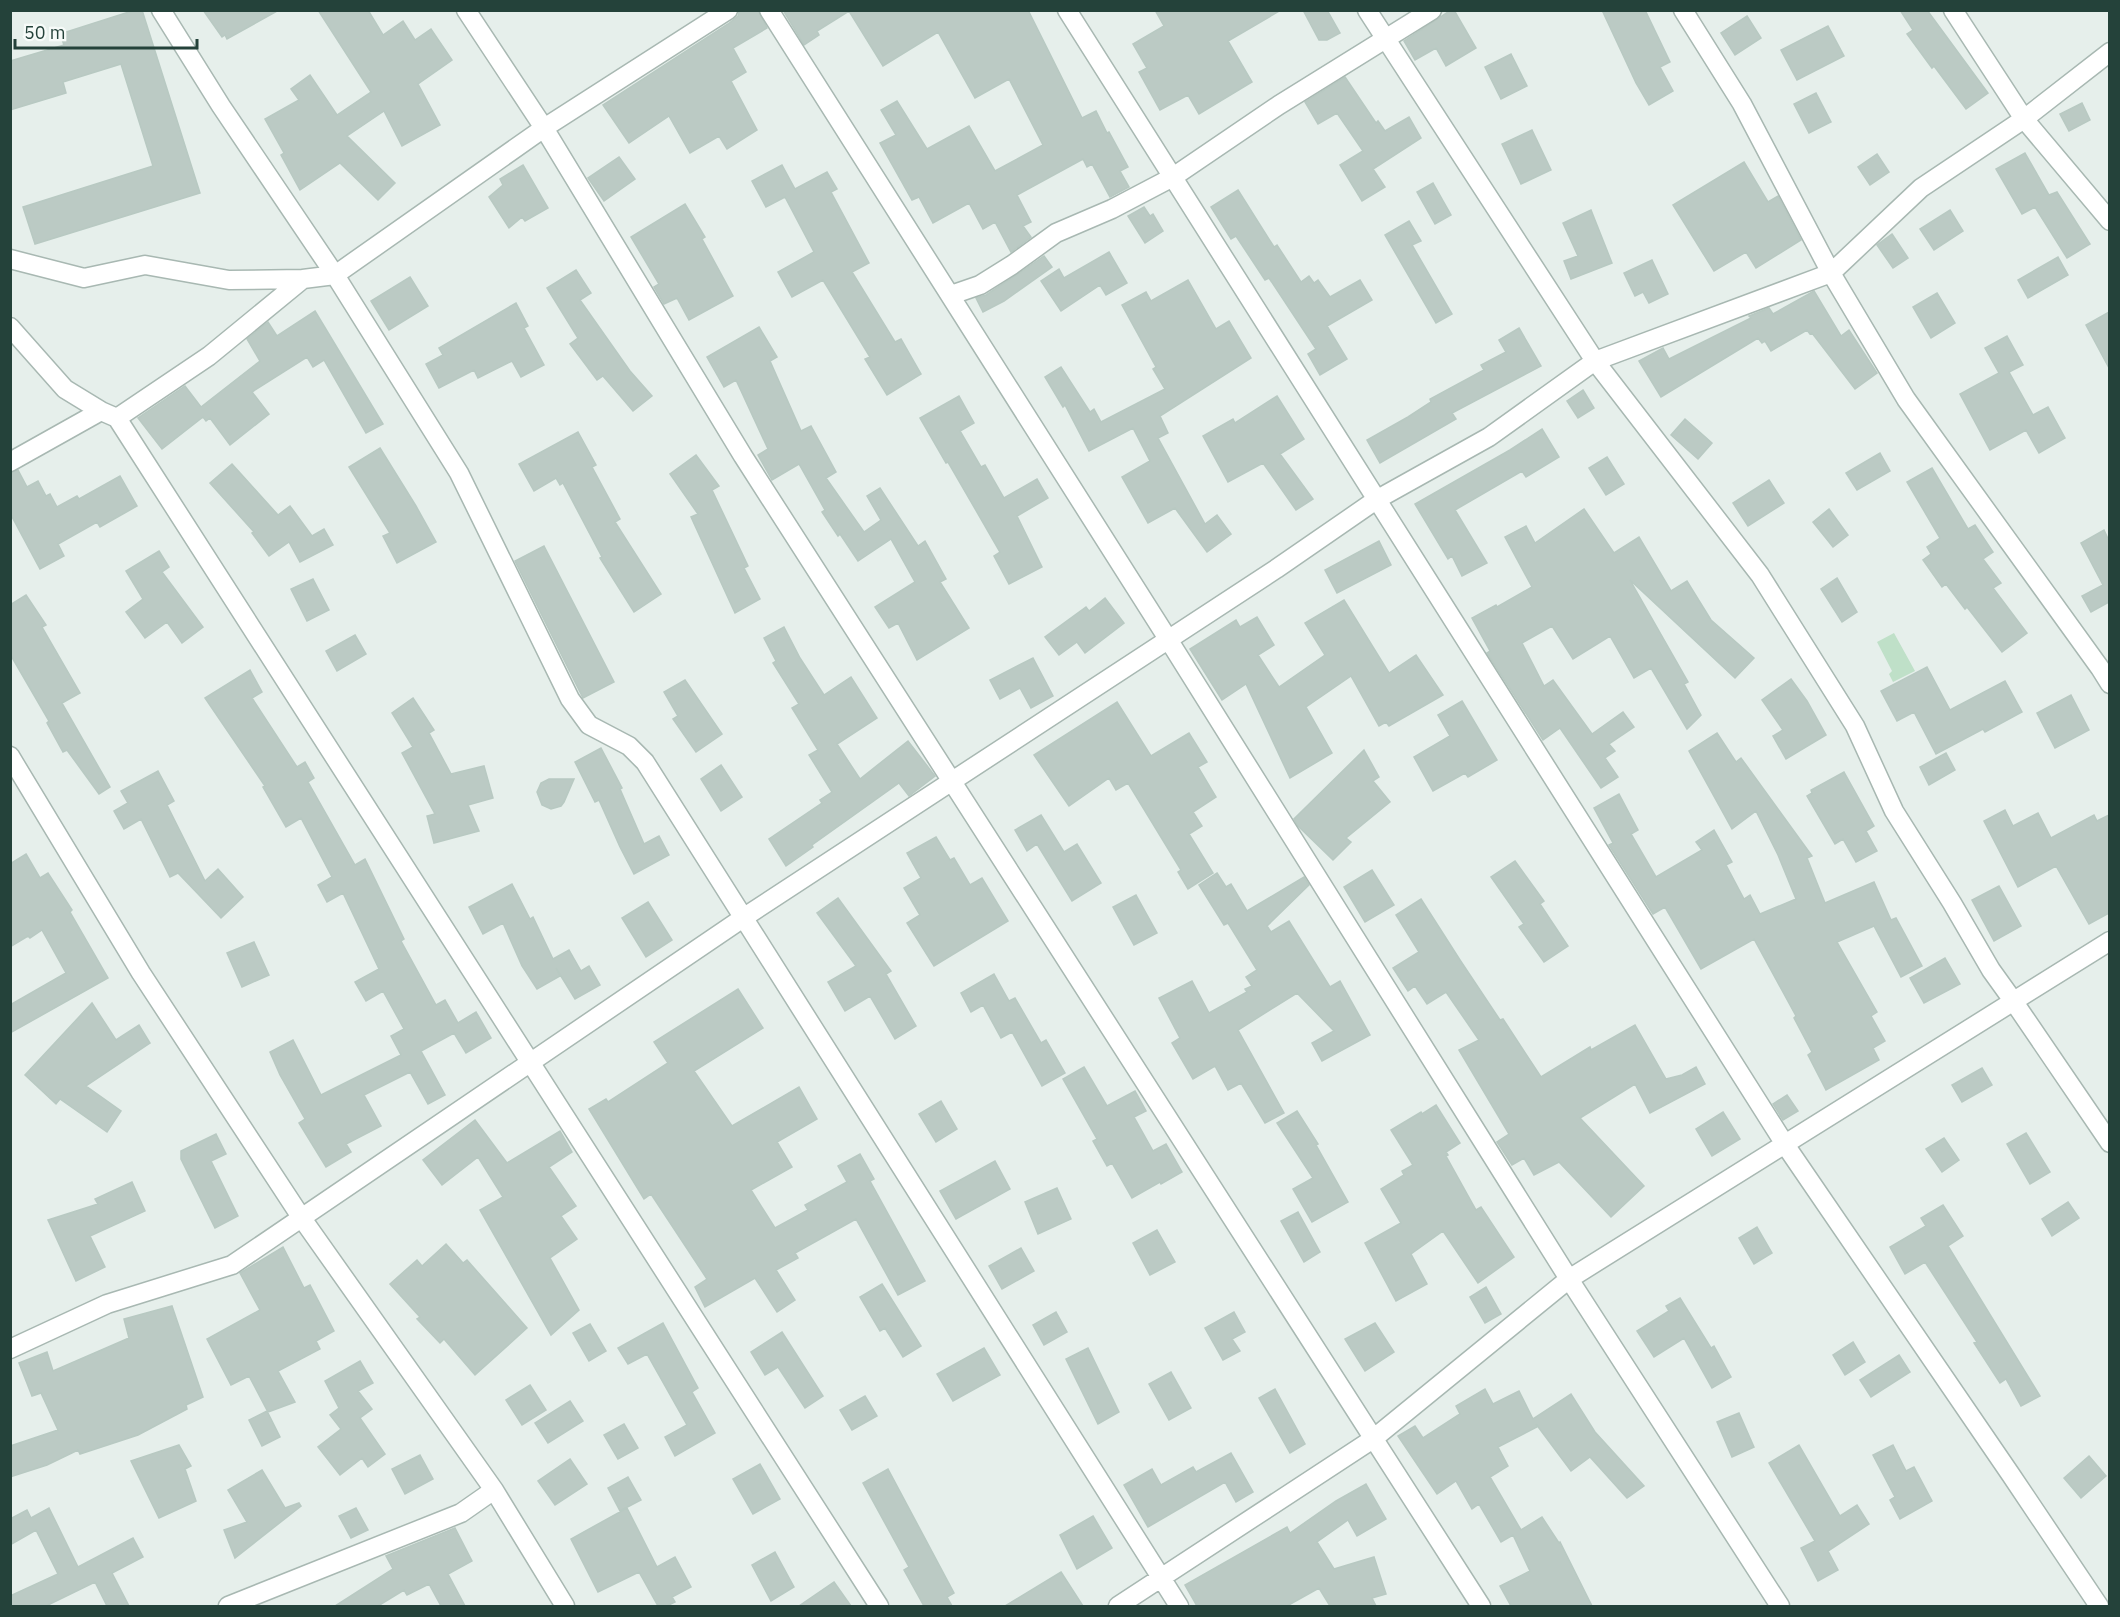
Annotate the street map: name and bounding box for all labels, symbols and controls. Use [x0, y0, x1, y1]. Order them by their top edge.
scale bar [15, 12, 196, 50]
text: 50 m [24, 21, 66, 44]

